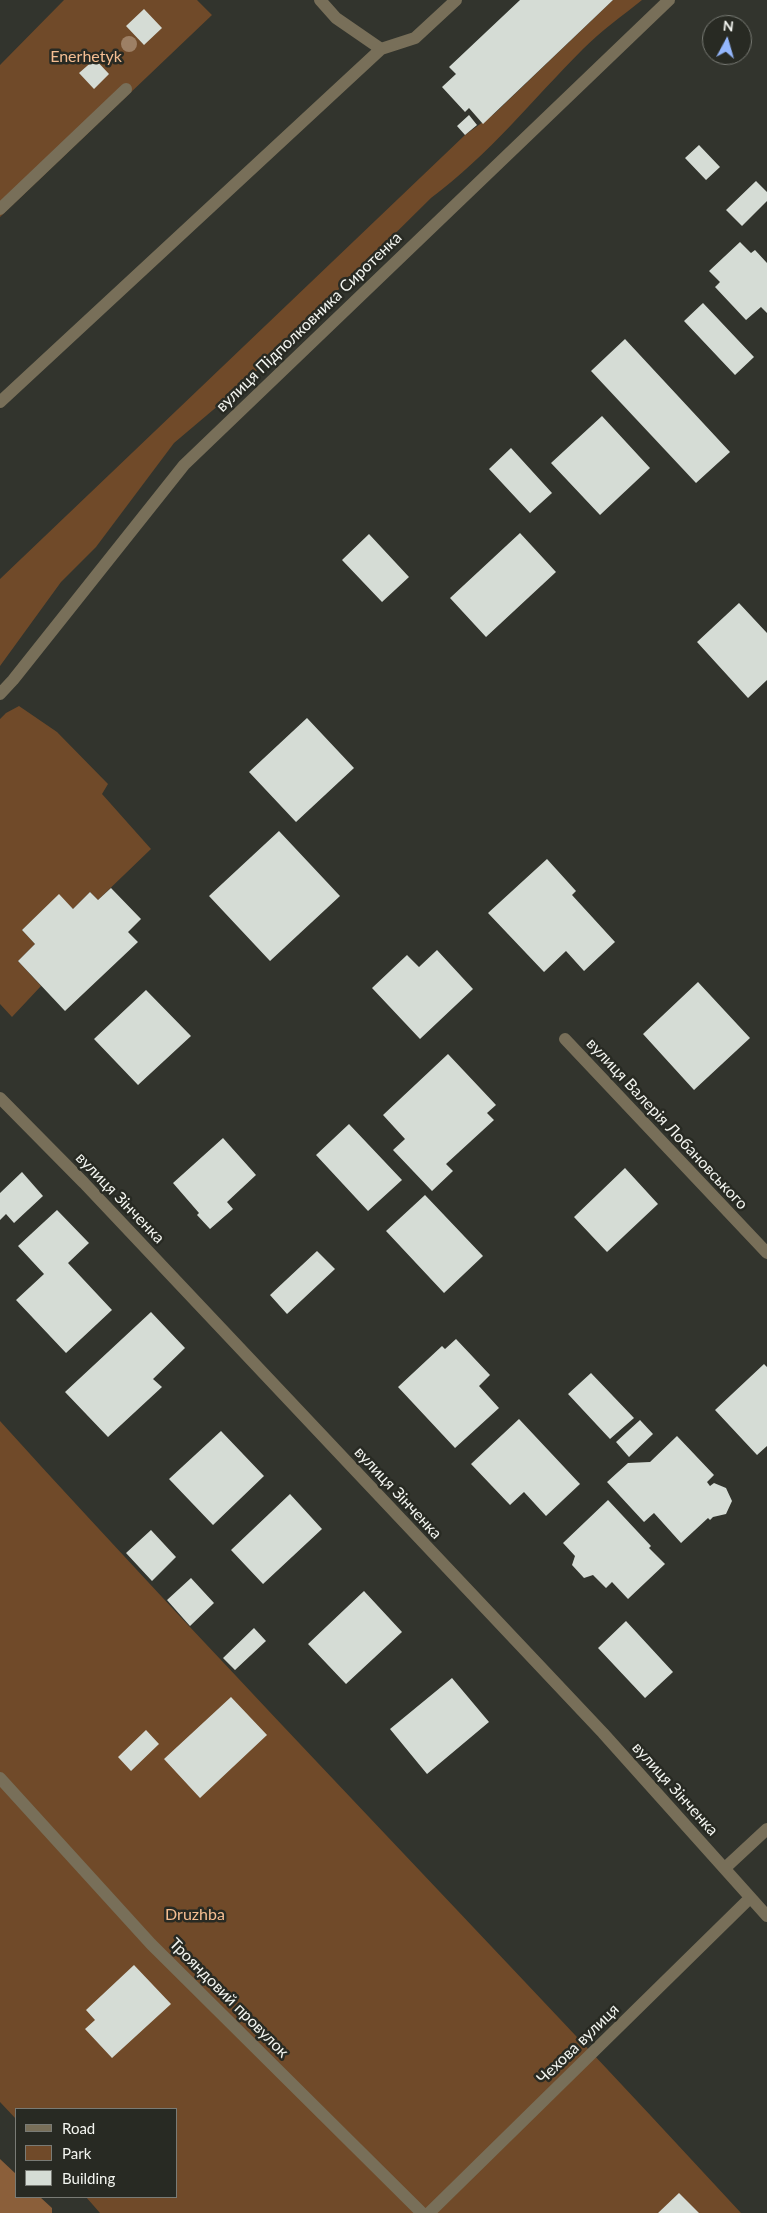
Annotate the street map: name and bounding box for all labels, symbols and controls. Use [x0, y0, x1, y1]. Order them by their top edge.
north arrow [702, 15, 752, 65]
text: N [722, 17, 735, 35]
park label: Enerhetyk [50, 47, 122, 67]
street label: вулиця Підполковника Сиротенка [212, 228, 406, 416]
street label: вулиця Валерія Лобановського [582, 1034, 752, 1214]
street label: вулиця Зінченка [72, 1148, 168, 1248]
street label: вулиця Зінченка [350, 1443, 446, 1543]
street label: вулиця Зінченка [628, 1738, 722, 1840]
park label: Druzhba [165, 1905, 225, 1925]
street label: Трояндовий провулок [165, 1934, 293, 2062]
street label: Чехова вулиця [533, 2000, 623, 2088]
legend [15, 2108, 178, 2198]
text: Road [62, 2119, 95, 2137]
text: Park [62, 2144, 91, 2162]
text: Building [62, 2169, 115, 2187]

